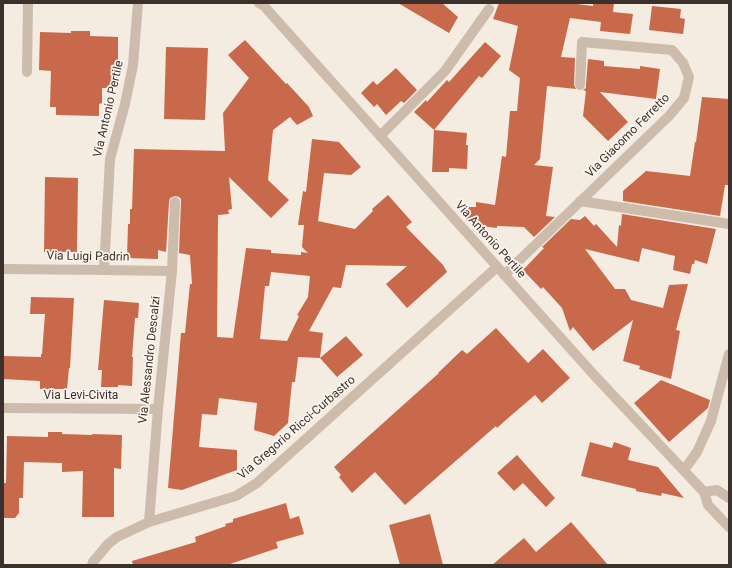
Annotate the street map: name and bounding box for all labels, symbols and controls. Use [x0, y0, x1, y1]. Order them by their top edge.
street label: Via Antonio Pertile [91, 59, 127, 159]
street label: Via Giacomo Ferretto [583, 91, 673, 181]
street label: Via Antonio Pertile [452, 198, 528, 282]
street label: Via Luigi Padrin [46, 249, 130, 265]
street label: Via Alessandro Descalzi [136, 295, 164, 425]
street label: Via Gregorio Ricci-Curbastro [235, 373, 359, 483]
street label: Via Levi-Civita [44, 389, 118, 403]

